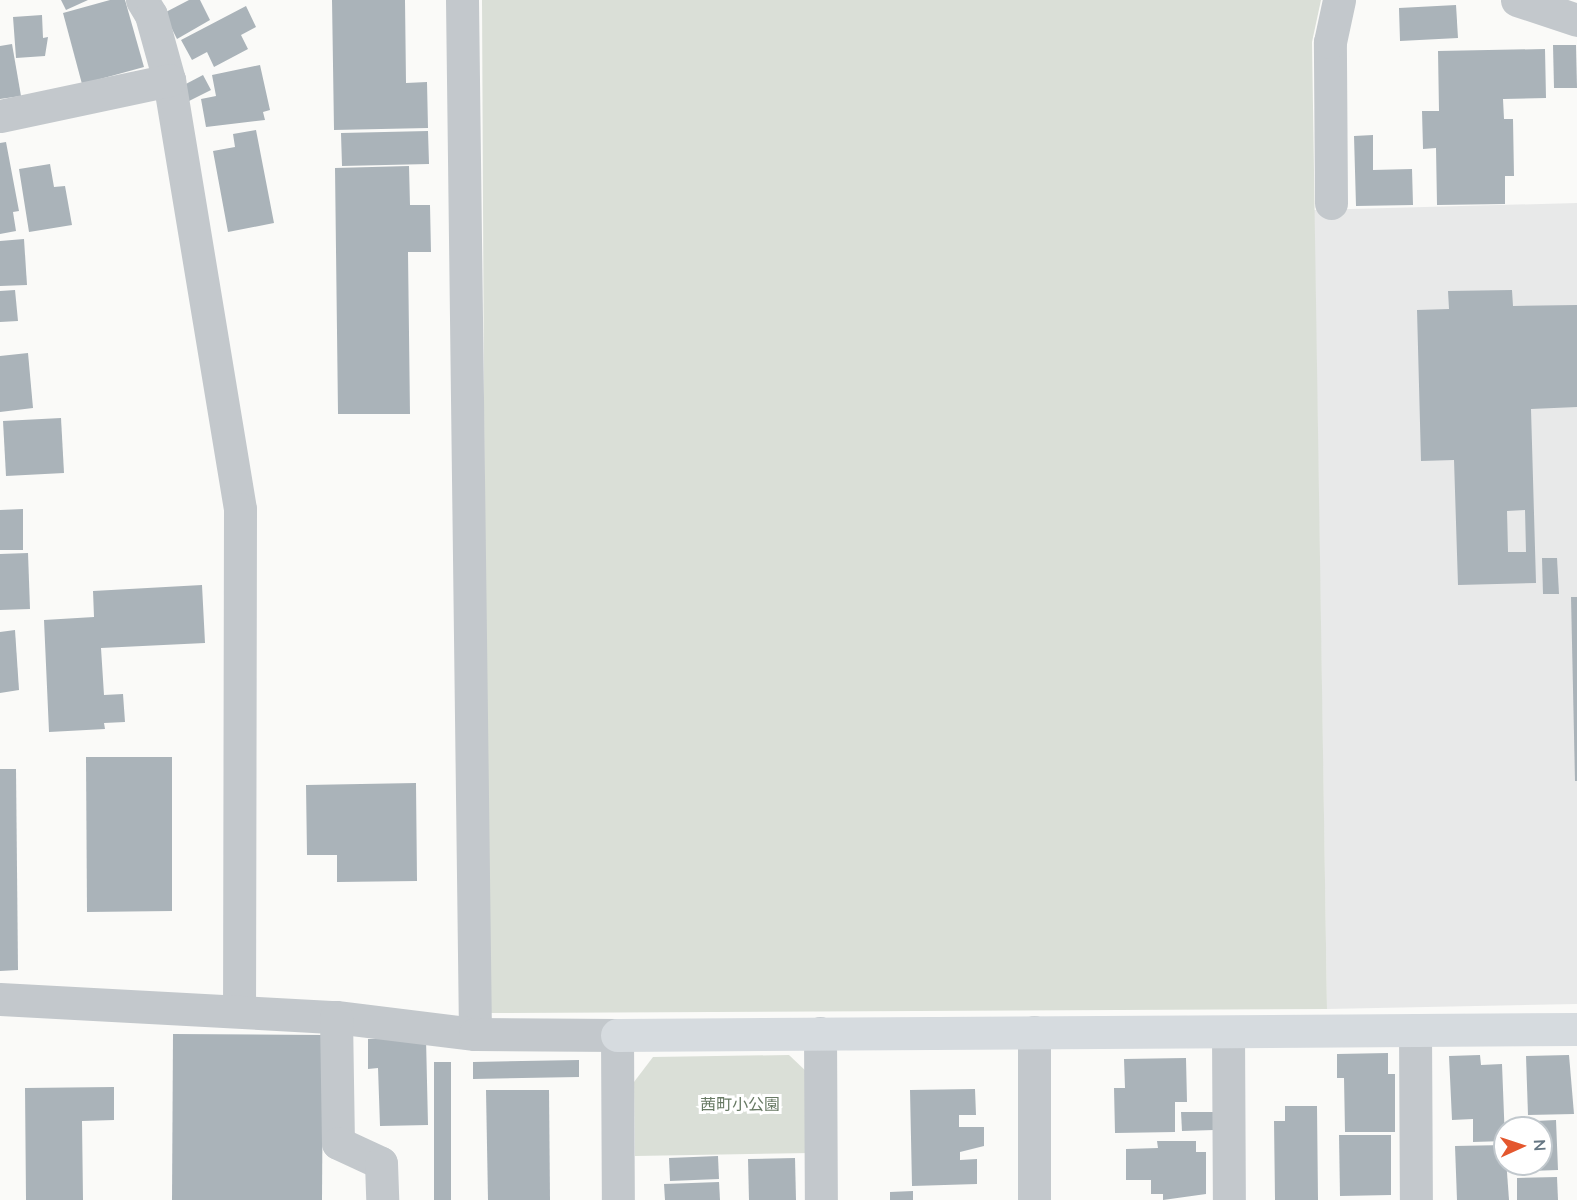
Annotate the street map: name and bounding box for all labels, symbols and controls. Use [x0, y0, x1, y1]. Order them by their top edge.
park label: 茜町小公園 [700, 1095, 780, 1115]
north arrow [1493, 1116, 1553, 1176]
text: N [1528, 1139, 1550, 1152]

